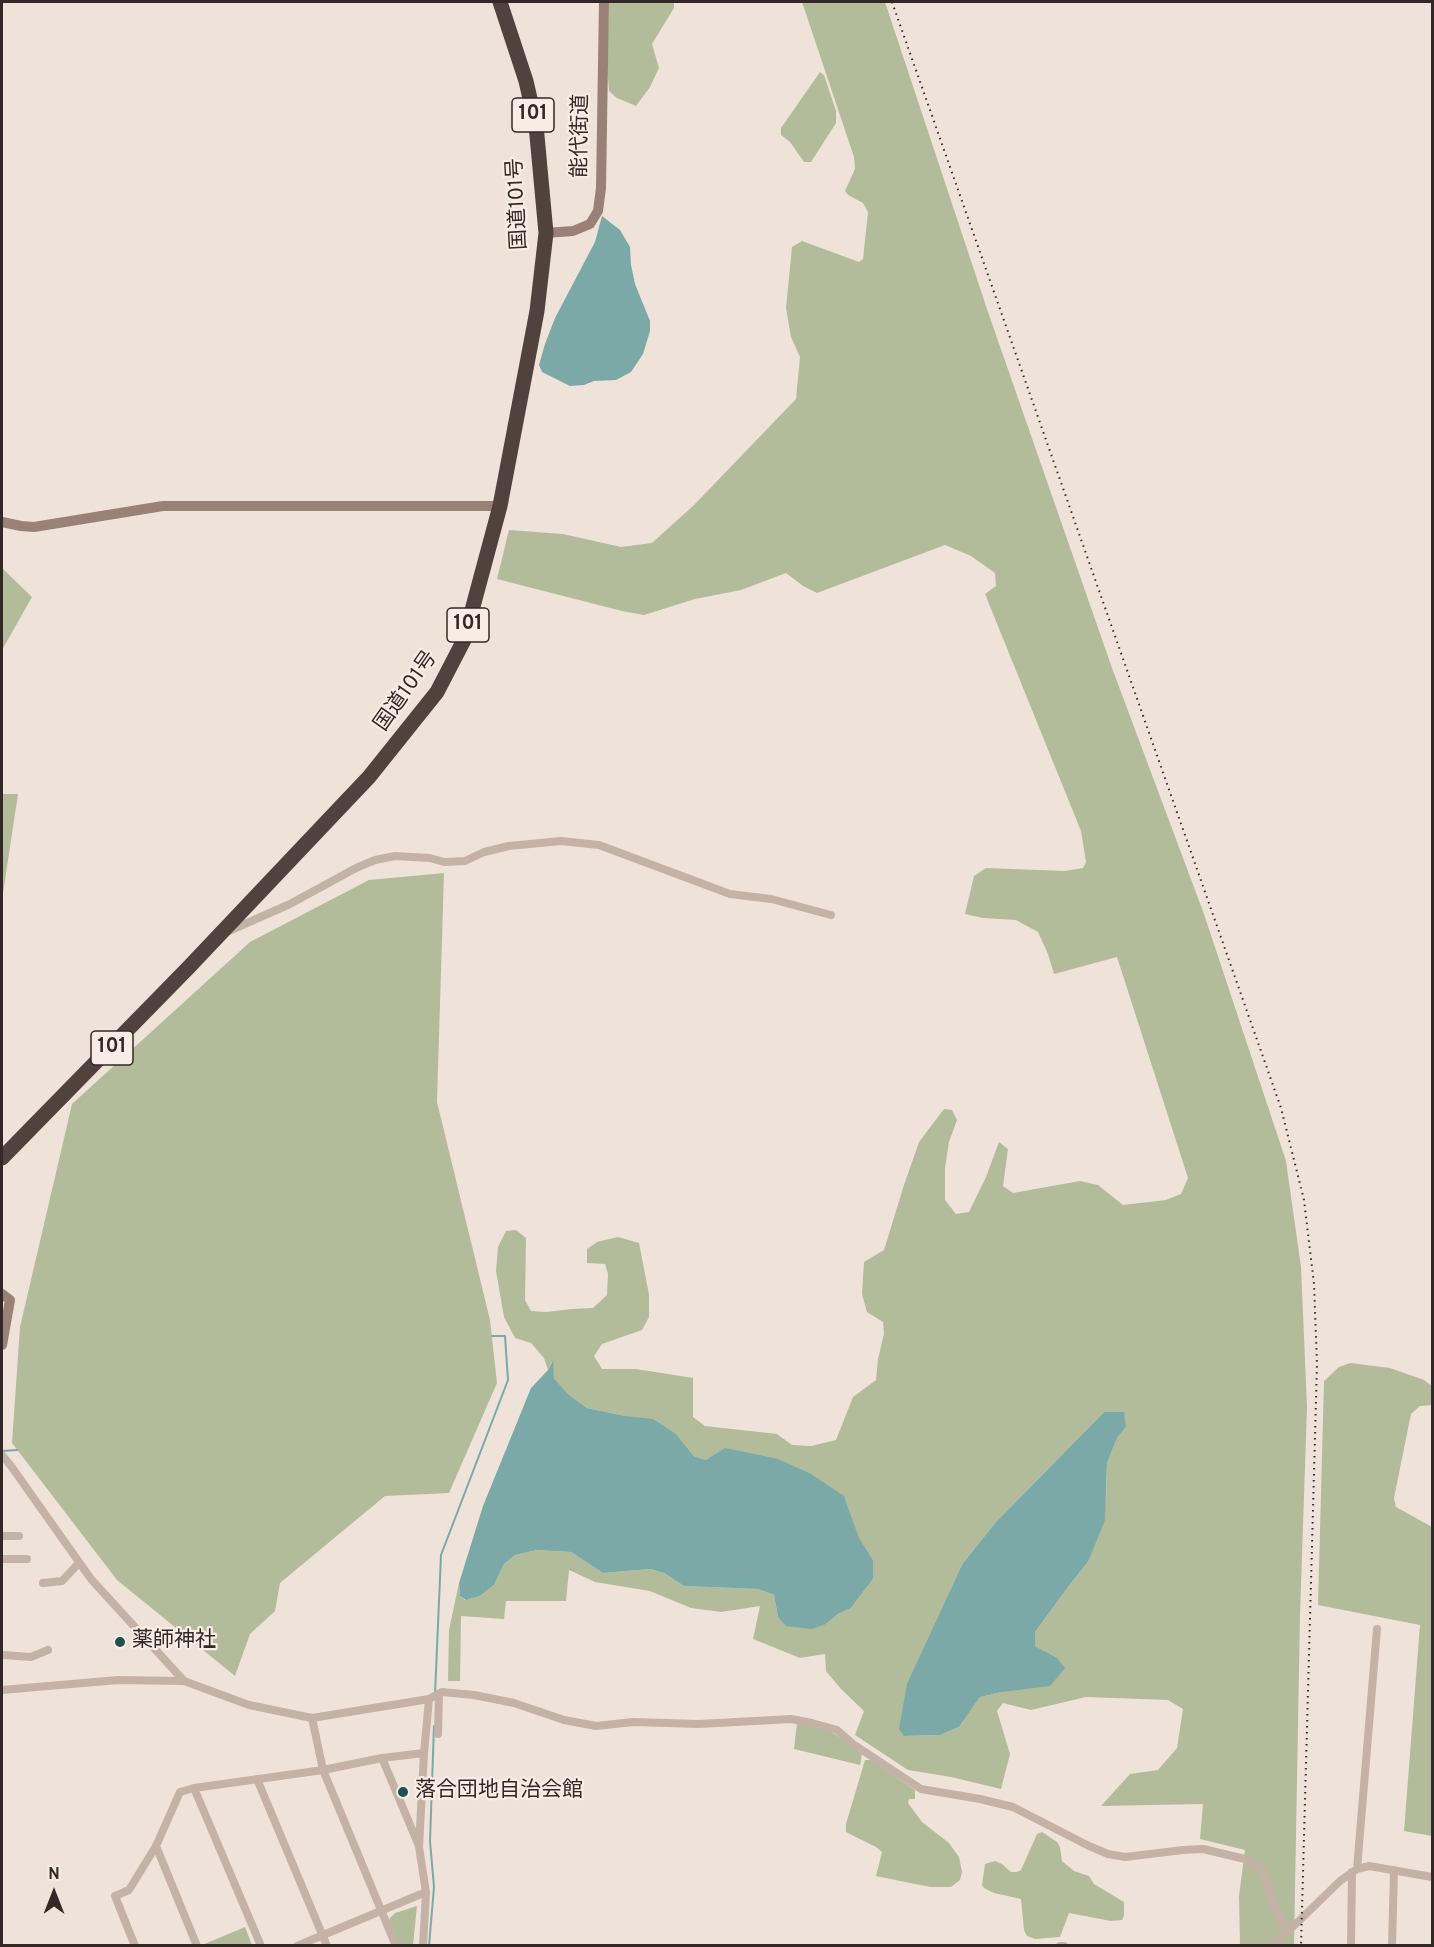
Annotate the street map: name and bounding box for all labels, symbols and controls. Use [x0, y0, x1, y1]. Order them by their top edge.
street label: 能代街道 [569, 94, 595, 178]
road number: 101 [512, 98, 554, 132]
street label: 国道101号 [504, 157, 534, 251]
road number: 101 [447, 608, 489, 642]
street label: 国道101号 [370, 647, 444, 737]
road number: 101 [91, 1031, 133, 1065]
place label: 薬師神社 [132, 1629, 216, 1655]
marker: 薬師神社 [113, 1635, 127, 1649]
place label: 落合団地自治会館 [415, 1779, 583, 1805]
marker: 落合団地自治会館 [396, 1785, 410, 1799]
north arrow [24, 1863, 84, 1923]
text: N [48, 1865, 60, 1885]

